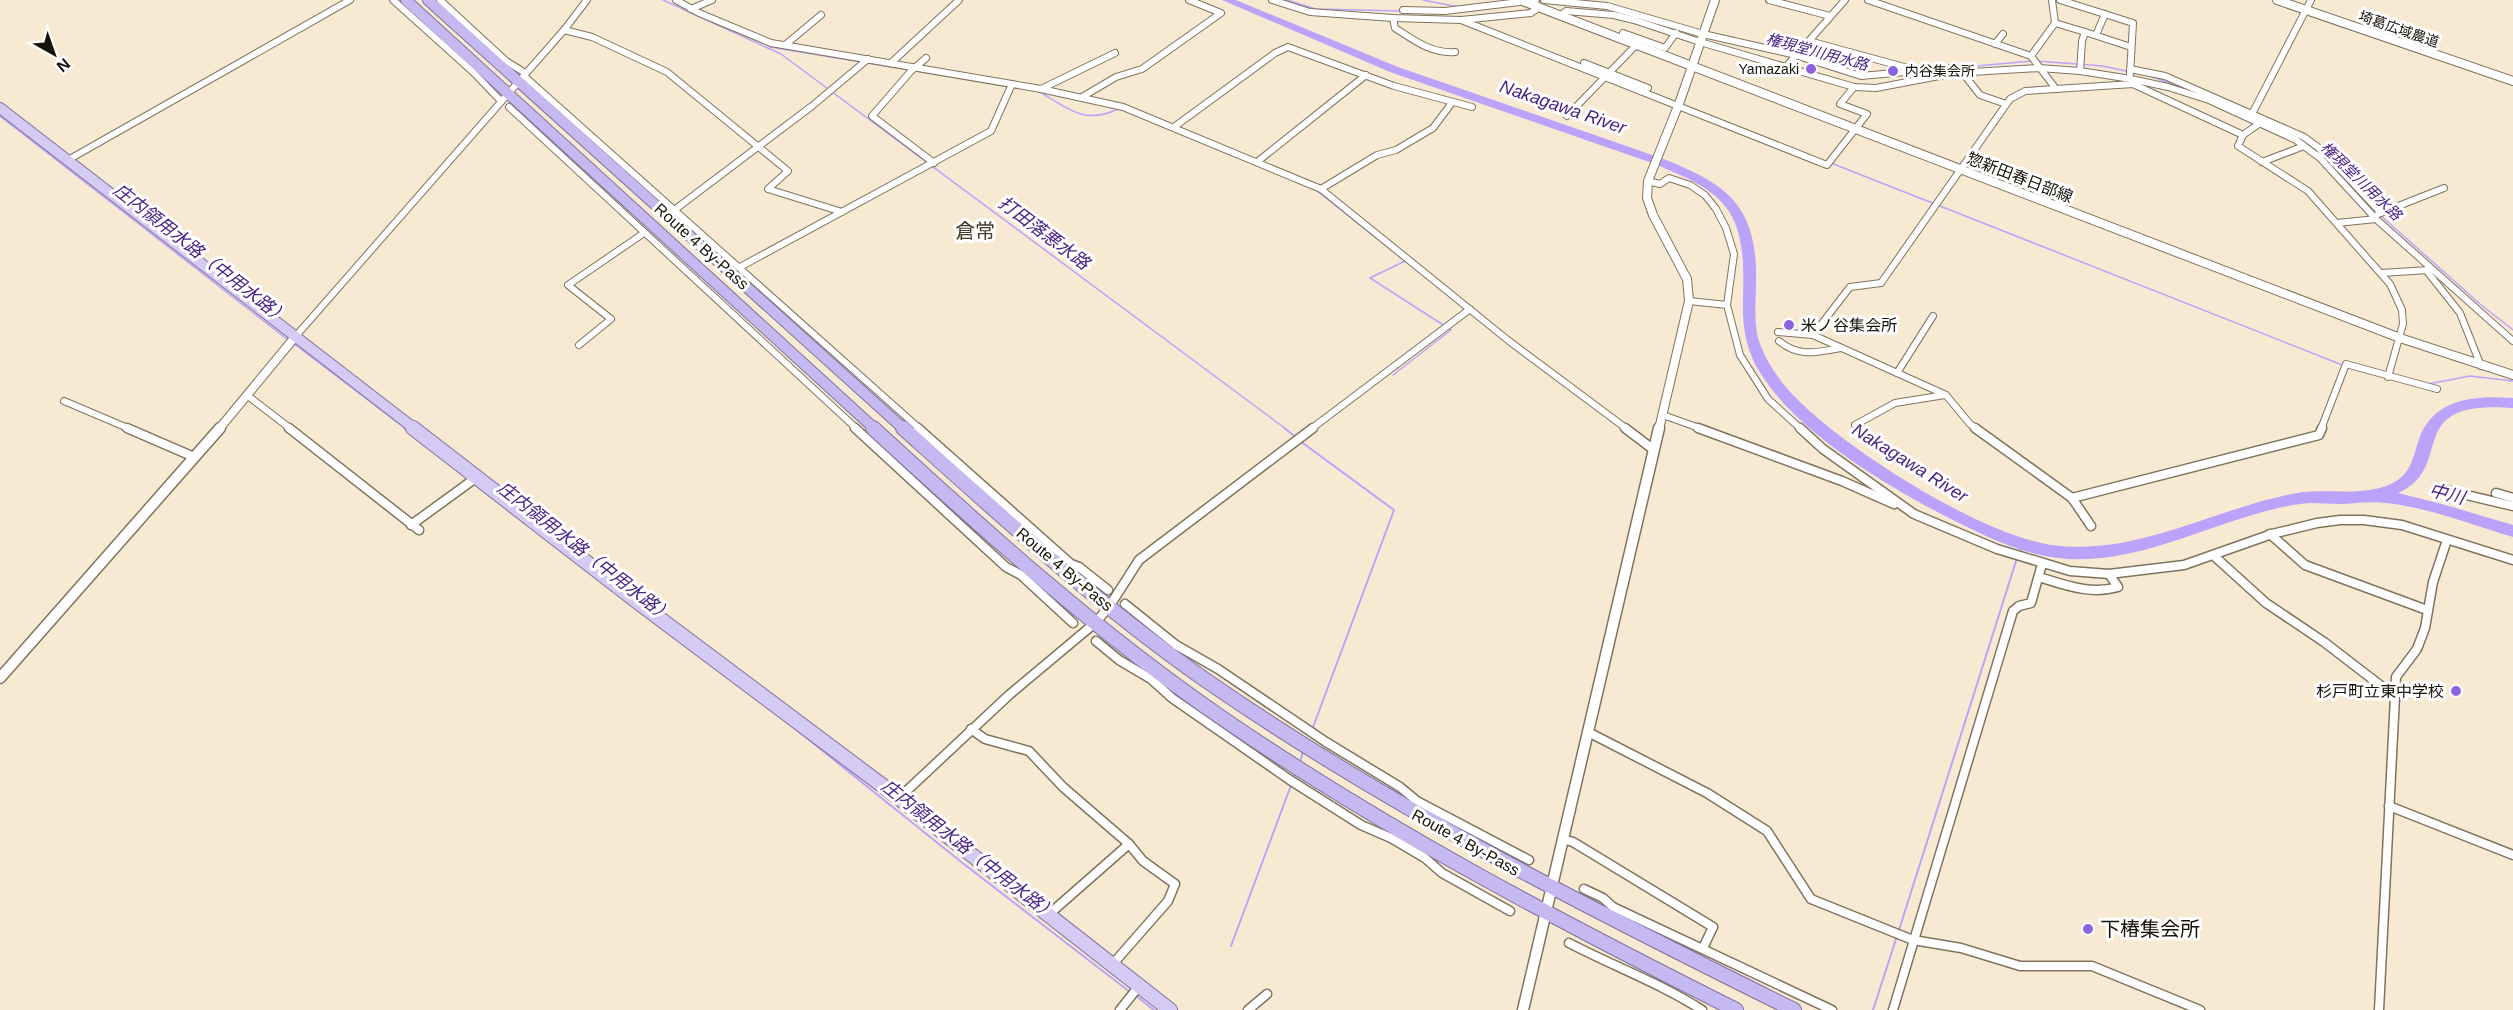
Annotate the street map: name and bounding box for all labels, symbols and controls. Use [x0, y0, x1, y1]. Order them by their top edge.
street label: 埼葛広域農道 [2357, 8, 2441, 50]
north arrow [24, 24, 84, 84]
water label: 権現堂川用水路 [1764, 30, 1872, 74]
text: N [53, 55, 73, 75]
place label: Yamazaki [1739, 61, 1799, 77]
marker: Yamazaki [1804, 62, 1818, 76]
place label: 内谷集会所 [1905, 63, 1975, 79]
marker: 内谷集会所 [1886, 64, 1900, 78]
water label: Nakagawa River [1497, 76, 1630, 138]
water label: 権現堂川用水路 [2318, 138, 2406, 225]
street label: 惣新田春日部線 [1964, 149, 2075, 205]
water label: 庄内領用水路（中用水路） [110, 180, 292, 328]
water label: 打田落悪水路 [995, 193, 1095, 275]
street label: Route 4 By-Pass [651, 200, 752, 293]
district label: 倉常 [955, 220, 995, 242]
place label: 米ノ谷集会所 [1801, 317, 1897, 334]
marker: 米ノ谷集会所 [1782, 318, 1796, 332]
water label: Nakagawa River [1849, 420, 1972, 507]
water label: 庄内領用水路（中用水路） [494, 478, 676, 626]
water label: 中川 [2427, 480, 2469, 509]
street label: Route 4 By-Pass [1013, 524, 1116, 614]
place label: 杉戸町立東中学校 [2316, 683, 2444, 700]
marker: 杉戸町立東中学校 [2449, 684, 2463, 698]
water label: 庄内領用水路（中用水路） [878, 776, 1060, 924]
street label: Route 4 By-Pass [1409, 806, 1522, 879]
place label: 下椿集会所 [2100, 918, 2200, 940]
marker: 下椿集会所 [2081, 922, 2095, 936]

